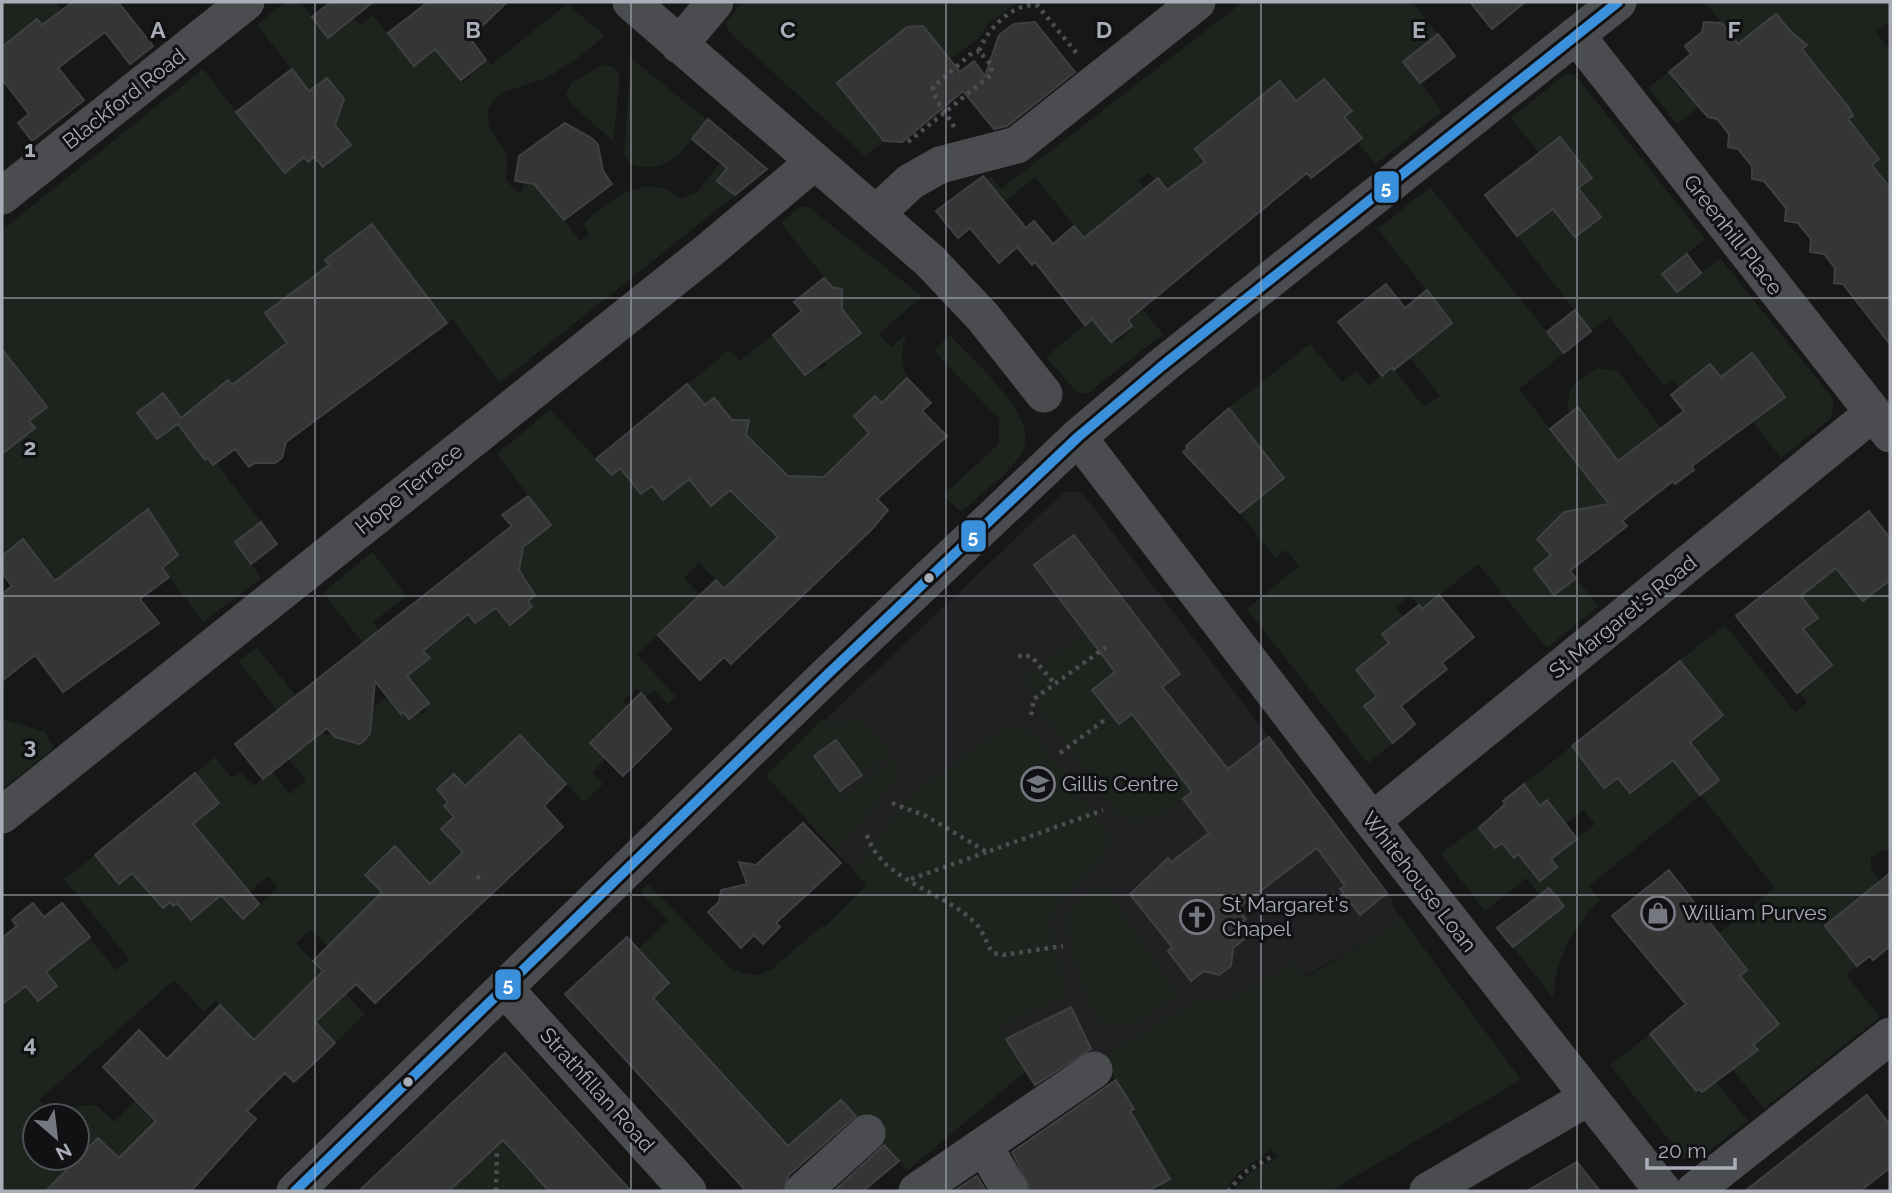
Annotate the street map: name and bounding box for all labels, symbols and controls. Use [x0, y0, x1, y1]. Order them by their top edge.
text: A [150, 16, 166, 43]
text: B [465, 16, 481, 43]
text: C [780, 16, 796, 43]
text: D [1096, 16, 1112, 43]
text: E [1412, 16, 1426, 43]
text: F [1727, 16, 1741, 43]
street label: Blackford Road [57, 43, 190, 154]
text: 1 [24, 135, 36, 162]
line badge: 5 [1373, 170, 1400, 204]
street label: Greenhill Place [1679, 170, 1788, 300]
text: 5 [1381, 176, 1391, 198]
text: 2 [24, 433, 36, 460]
street label: Hope Terrace [350, 438, 467, 539]
line badge: 5 [960, 519, 987, 553]
text: 5 [968, 525, 978, 547]
street label: St Margaret's Road [1544, 550, 1701, 684]
unlabelled marker [922, 571, 936, 585]
text: 3 [24, 732, 36, 759]
school or university icon: Gillis Centre [1019, 765, 1057, 803]
place label: Gillis Centre [1062, 771, 1178, 796]
street label: Whitehouse Loan [1357, 807, 1482, 957]
place label: St Margaret's Chapel [1222, 892, 1349, 941]
shop icon: William Purves [1639, 894, 1677, 932]
church icon: St Margaret's Chapel [1178, 898, 1216, 936]
place label: William Purves [1682, 900, 1827, 925]
line badge: 5 [494, 968, 522, 1001]
text: 5 [503, 973, 513, 995]
street label: Strathfillan Road [535, 1022, 660, 1157]
text: 4 [23, 1030, 37, 1057]
unlabelled marker [401, 1075, 415, 1089]
north arrow [21, 1102, 91, 1172]
scale bar [1647, 1126, 1734, 1170]
text: 20 m [1658, 1138, 1706, 1163]
text: N [52, 1139, 76, 1165]

